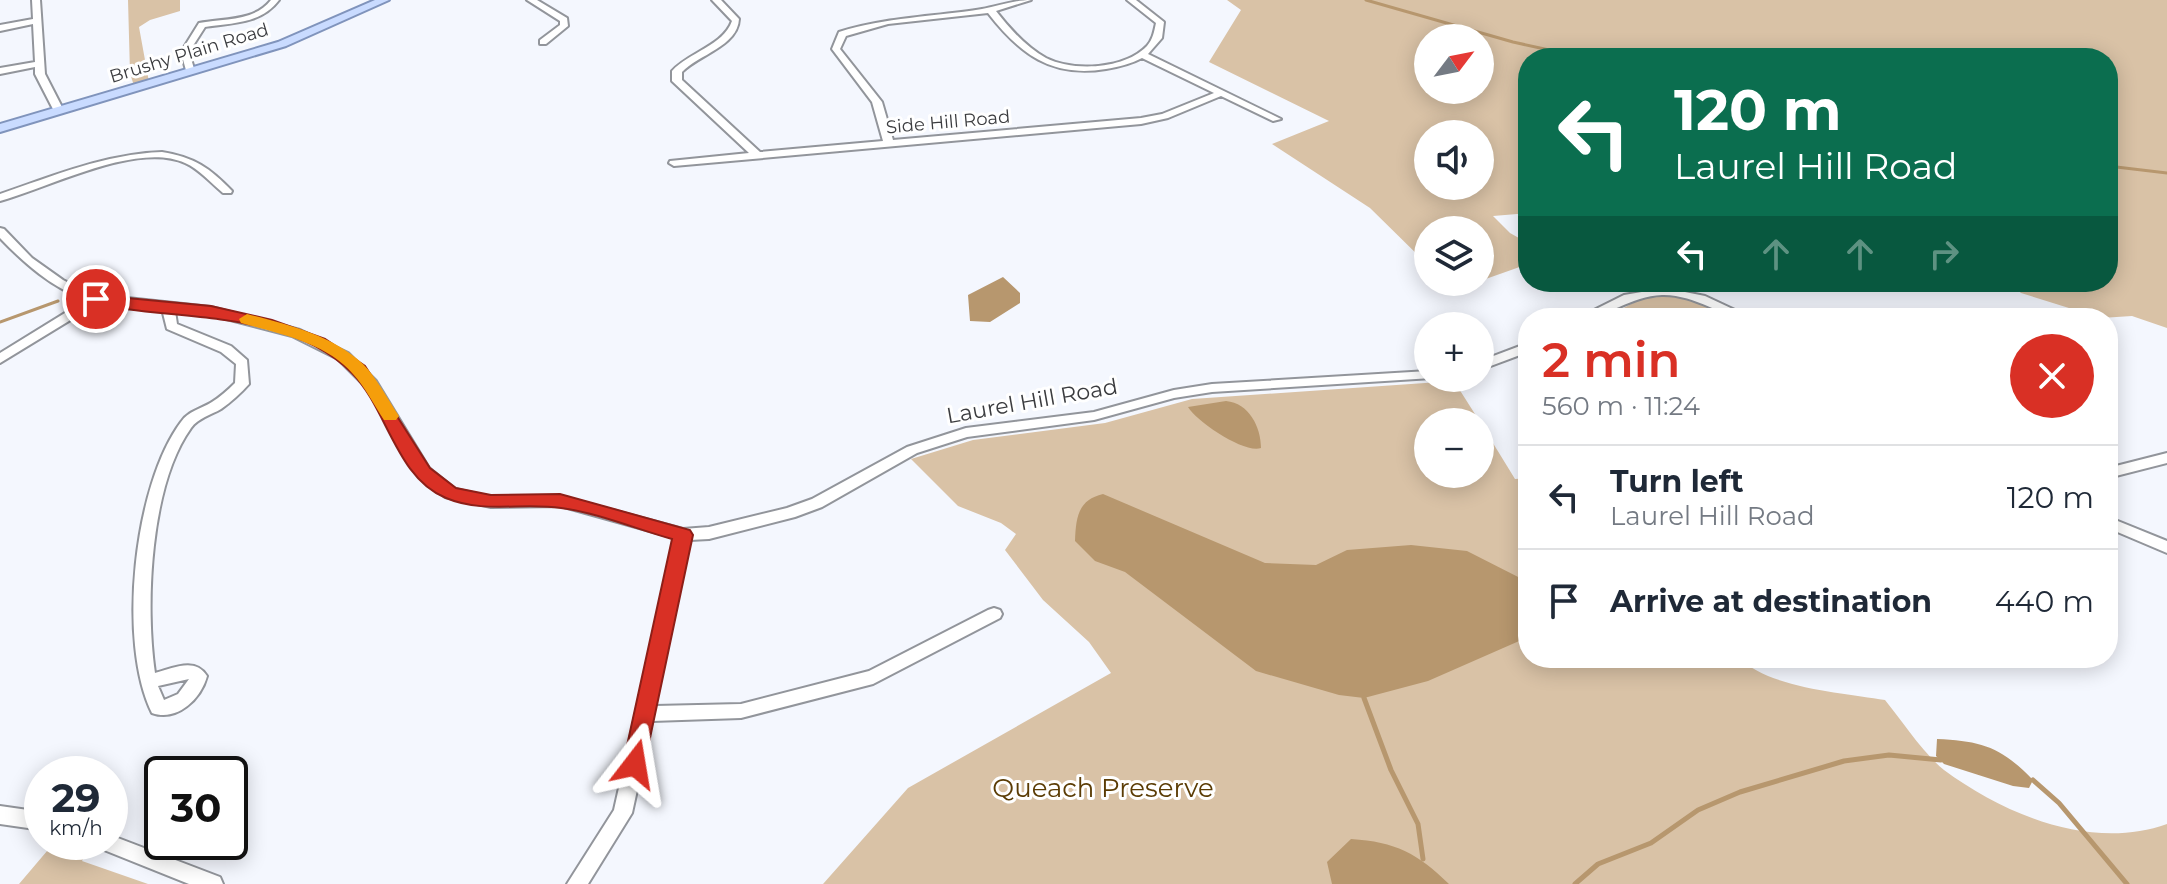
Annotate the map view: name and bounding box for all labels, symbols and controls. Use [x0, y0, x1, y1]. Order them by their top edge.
street label: Brushy Plain Road [107, 18, 271, 88]
north arrow [1414, 24, 1494, 104]
map controls [1414, 24, 1494, 488]
text: 120 m [1674, 76, 1842, 144]
icon: left [1542, 80, 1646, 184]
street label: Side Hill Road [885, 106, 1011, 138]
button: sound [1414, 120, 1494, 200]
text: Laurel Hill Road [1674, 144, 1957, 188]
button: layers [1414, 216, 1494, 296]
icon: left [1670, 232, 1714, 276]
icon: ahead [1754, 232, 1798, 276]
icon: ahead [1838, 232, 1882, 276]
icon: right [1922, 232, 1966, 276]
pin [62, 265, 130, 333]
icon: arrive [74, 277, 118, 321]
button: + [1414, 312, 1494, 392]
text: 2 min [1542, 331, 1680, 389]
button: close [2010, 334, 2094, 418]
street label: Laurel Hill Road [944, 373, 1120, 429]
text: 560 m · 11:24 [1542, 390, 1700, 422]
button: − [1414, 408, 1494, 488]
text: Turn left [1610, 463, 1743, 500]
icon: left [1542, 475, 1586, 519]
text: 120 m [2007, 479, 2094, 516]
text: Laurel Hill Road [1610, 500, 1815, 532]
icon: arrive [1542, 579, 1586, 623]
text: Arrive at destination [1610, 583, 1932, 620]
text: 440 m [1995, 583, 2094, 620]
position arrow [593, 722, 677, 806]
speed limit sign: 30 [144, 756, 248, 860]
park label: Queach Preserve [992, 772, 1214, 804]
text: 29 [51, 773, 101, 822]
text: km/h [49, 816, 103, 840]

